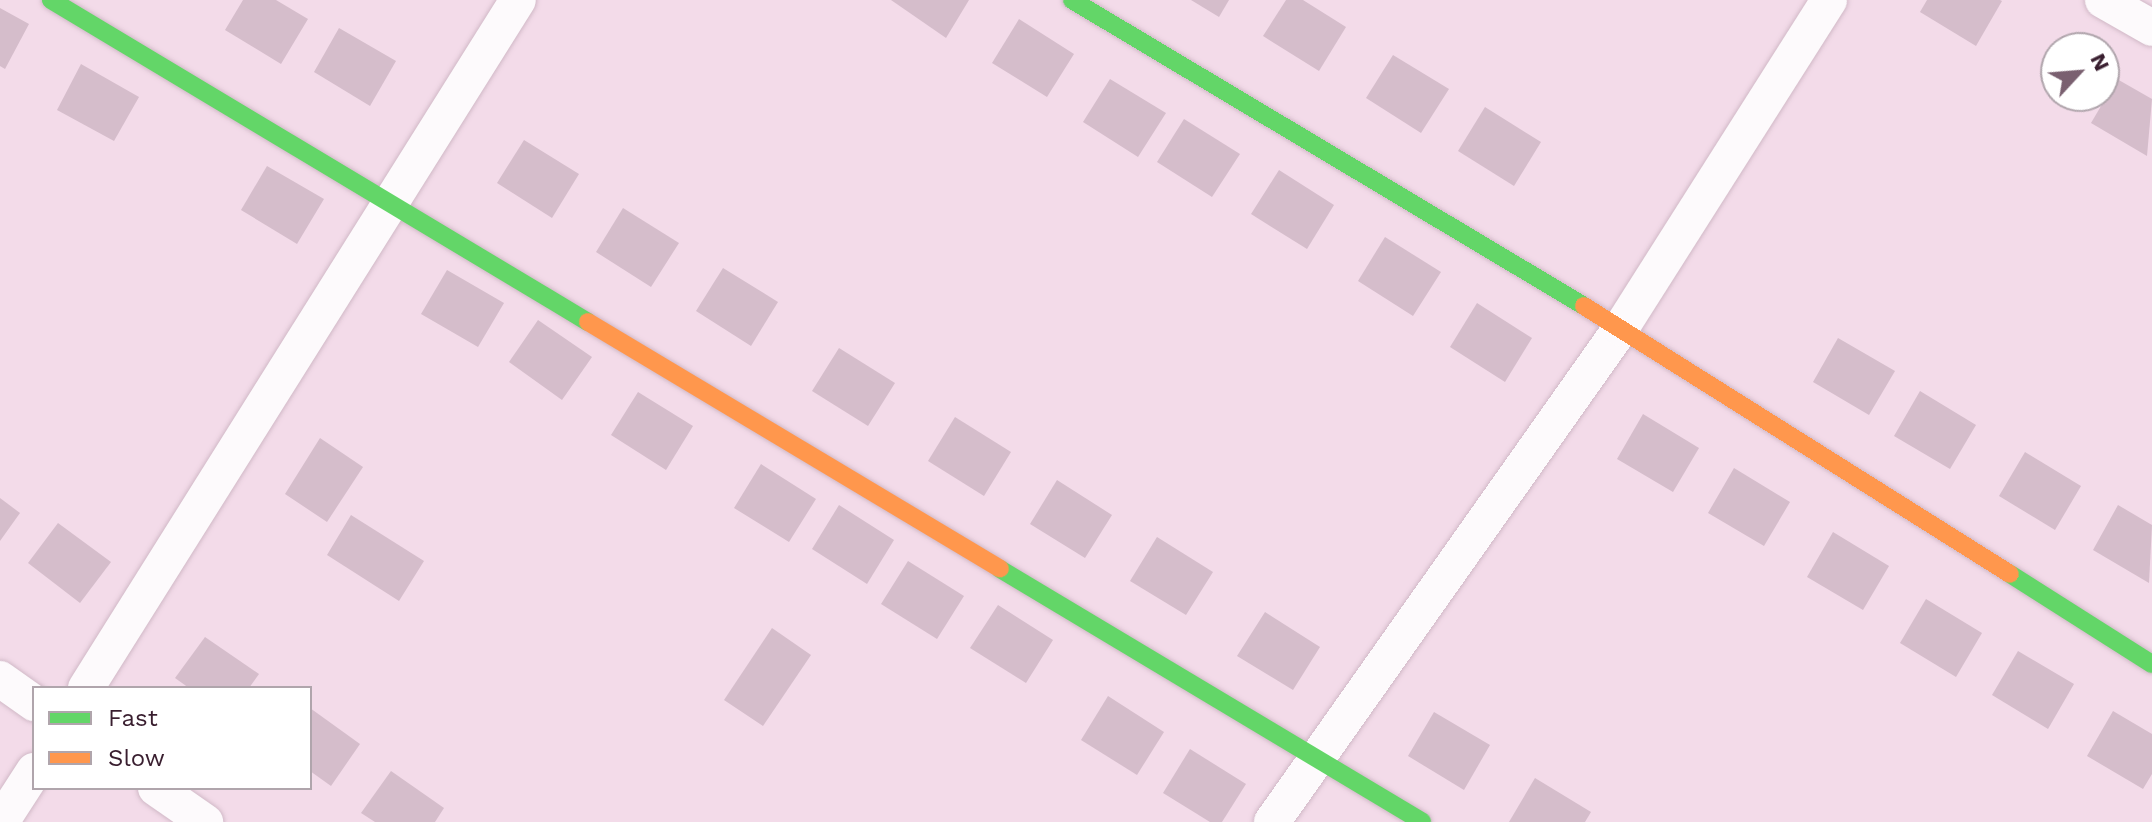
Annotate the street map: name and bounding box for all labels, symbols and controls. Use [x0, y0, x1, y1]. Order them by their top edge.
north arrow [2040, 32, 2120, 112]
text: N [2085, 49, 2115, 75]
legend [32, 686, 312, 790]
text: Fast [108, 704, 158, 732]
text: Slow [108, 744, 165, 772]

